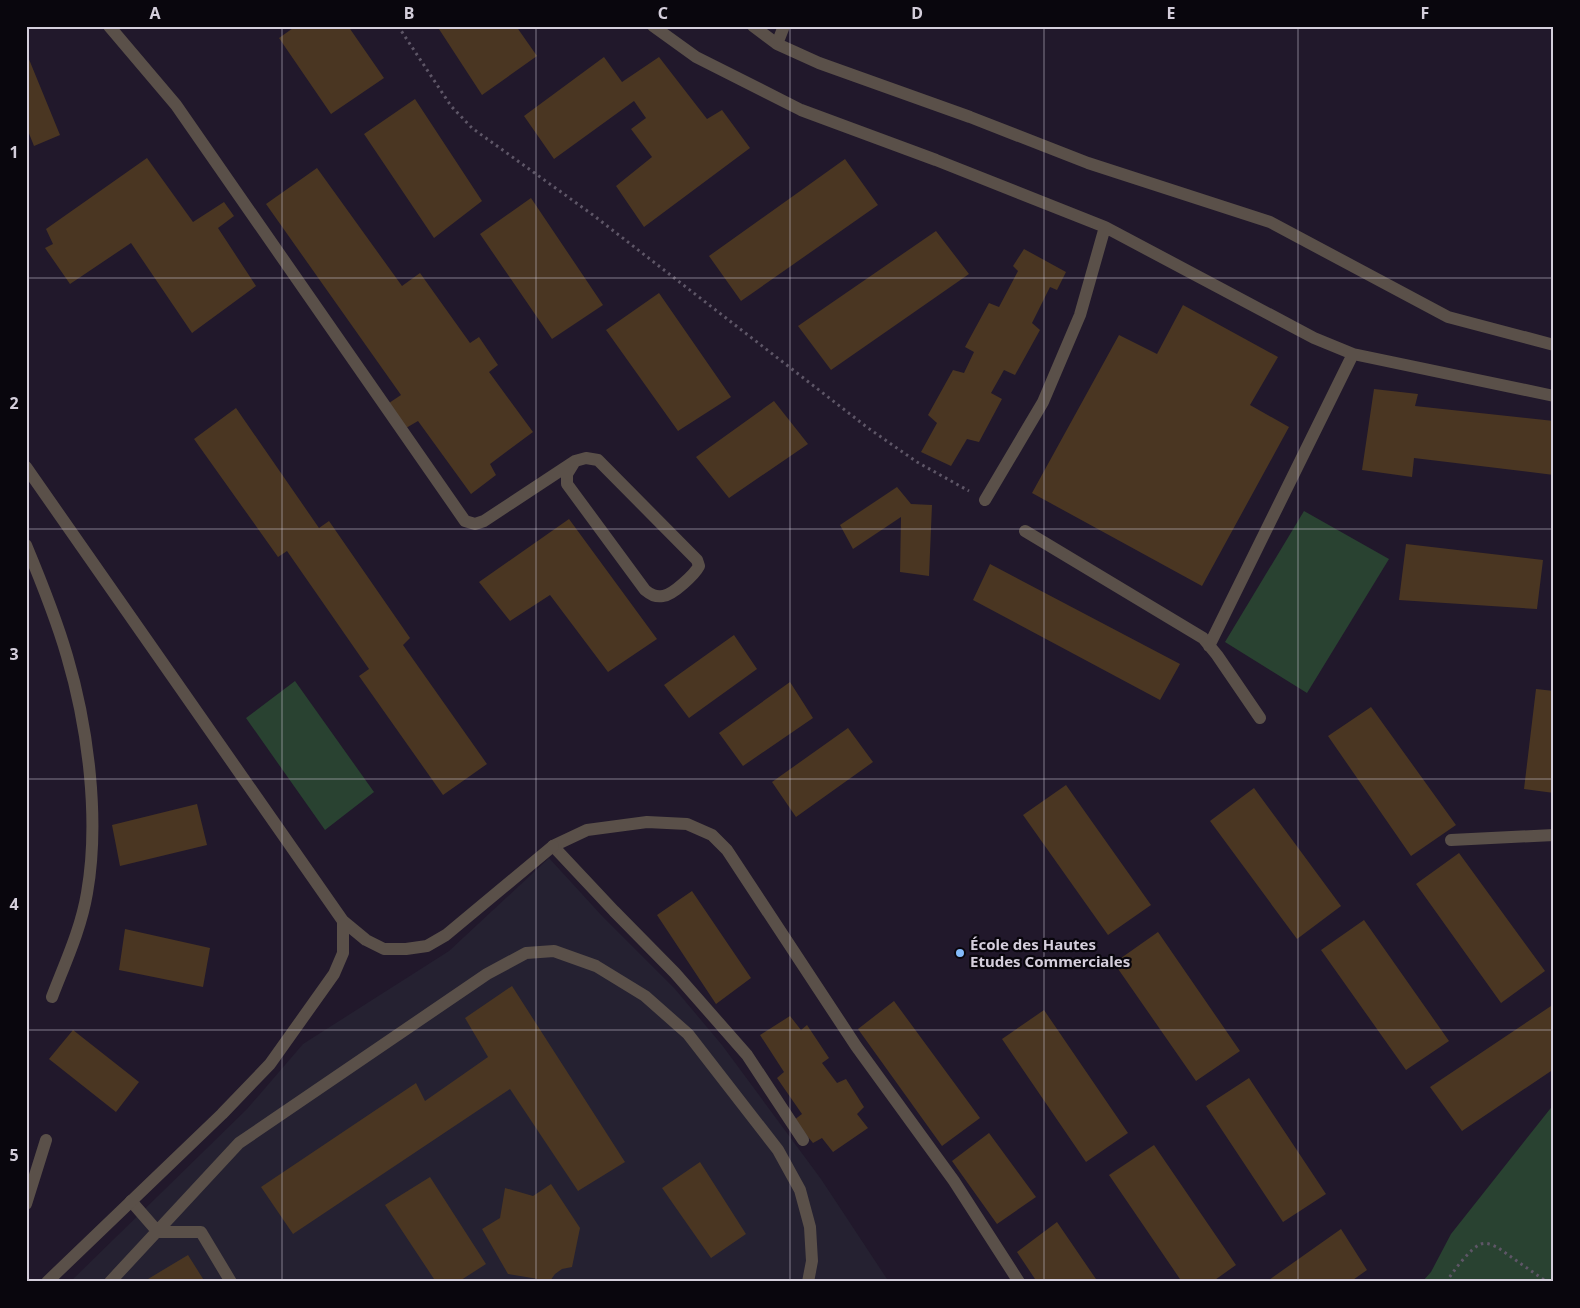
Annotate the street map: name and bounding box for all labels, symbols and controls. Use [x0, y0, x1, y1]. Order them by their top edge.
text: A [149, 2, 161, 24]
text: B [404, 2, 414, 24]
text: C [658, 2, 668, 24]
text: D [911, 2, 923, 24]
text: E [1167, 2, 1176, 24]
text: F [1421, 2, 1429, 24]
text: 1 [9, 141, 19, 163]
text: 2 [9, 392, 19, 414]
text: 3 [9, 643, 19, 665]
text: 4 [9, 893, 19, 915]
place label: École des Hautes Etudes Commerciales [970, 934, 1130, 971]
marker: École des Hautes Etudes Commerciales [954, 947, 966, 959]
text: 5 [9, 1144, 19, 1166]

